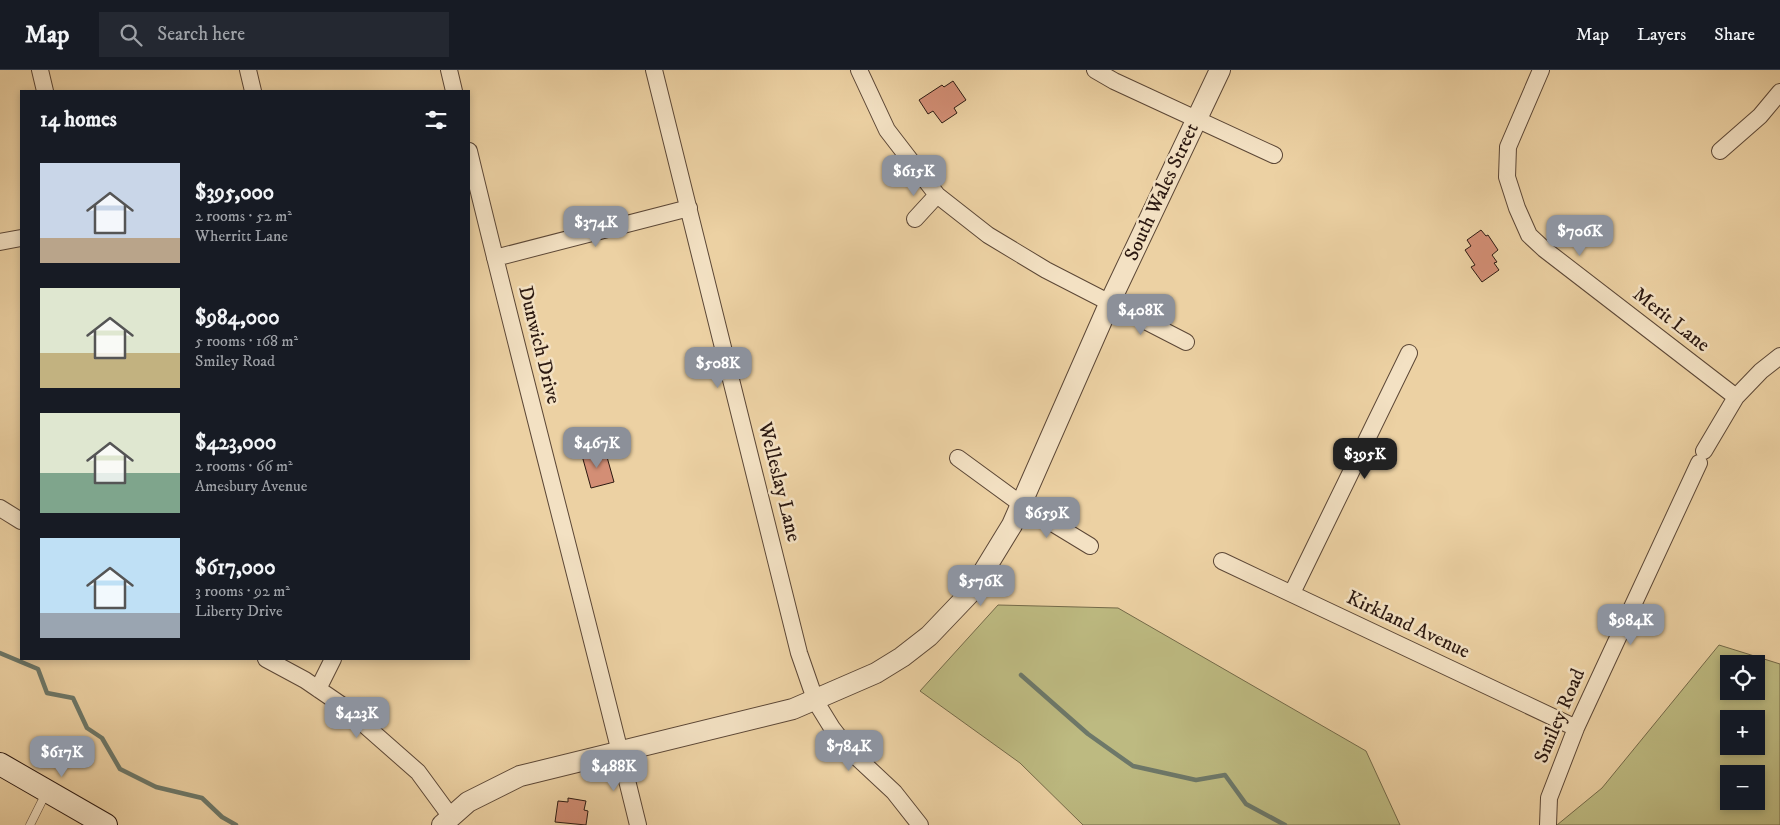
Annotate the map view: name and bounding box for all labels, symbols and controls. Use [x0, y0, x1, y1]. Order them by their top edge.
search box [99, 12, 449, 57]
text: Map [25, 20, 69, 50]
icon: search [117, 21, 145, 49]
text: Search here [157, 23, 245, 46]
text: Map [1576, 24, 1609, 46]
text: Layers [1637, 24, 1686, 46]
text: Share [1714, 24, 1755, 46]
icon: filters [422, 106, 450, 134]
text: 14 homes [40, 107, 117, 133]
street label: South Wales Street [1119, 119, 1205, 265]
pin: $615K [879, 154, 949, 197]
text: $615K [893, 161, 935, 181]
text: $395,000 [195, 180, 274, 206]
icon: home [80, 183, 140, 243]
text: 2 rooms · 52 m² [195, 206, 292, 226]
pin: $374K [561, 206, 631, 248]
text: $374K [574, 212, 618, 232]
pin: $706K [1545, 214, 1615, 257]
text: $706K [1557, 221, 1603, 241]
text: Wherritt Lane [195, 226, 288, 246]
street label: Merit Lane [1627, 282, 1715, 358]
street label: Dunwich Drive [512, 283, 566, 407]
pin: $408K [1106, 294, 1176, 336]
text: $408K [1118, 300, 1164, 320]
text: $984,000 [195, 305, 280, 331]
icon: home [80, 308, 140, 368]
text: 5 rooms · 168 m² [195, 331, 298, 351]
pin: $508K [683, 346, 753, 389]
text: Smiley Road [195, 351, 275, 371]
text: $508K [696, 353, 740, 373]
street label: Welleslay Lane [752, 419, 806, 544]
pin: $467K [562, 426, 632, 469]
text: $423,000 [195, 430, 276, 456]
icon: home [80, 433, 140, 493]
text: $467K [574, 433, 620, 453]
pin: $395K [1330, 438, 1400, 480]
text: $395K [1344, 444, 1386, 464]
text: 2 rooms · 66 m² [195, 456, 293, 476]
text: Amesbury Avenue [195, 476, 307, 496]
pin: $659K [1012, 496, 1082, 539]
text: $659K [1025, 503, 1069, 523]
text: $617,000 [195, 555, 275, 581]
icon: home [80, 558, 140, 618]
pin: $576K [946, 564, 1016, 607]
text: $576K [959, 571, 1003, 591]
text: 3 rooms · 92 m² [195, 581, 290, 601]
street label: Kirkland Avenue [1342, 586, 1474, 664]
text: Liberty Drive [195, 601, 283, 621]
pin: $984K [1596, 604, 1666, 646]
text: $984K [1608, 610, 1654, 630]
map controls [1720, 655, 1765, 810]
button: locate [1720, 655, 1765, 700]
street label: Smiley Road [1529, 665, 1591, 767]
pin: $423K [322, 696, 392, 739]
text: $423K [335, 703, 379, 723]
button: + [1720, 710, 1765, 755]
pin: $784K [814, 730, 884, 772]
pin: $617K [27, 736, 97, 778]
text: $784K [826, 736, 872, 756]
text: $617K [41, 742, 83, 762]
pin: $488K [579, 750, 649, 792]
text: $488K [591, 756, 637, 776]
button: − [1720, 765, 1765, 810]

